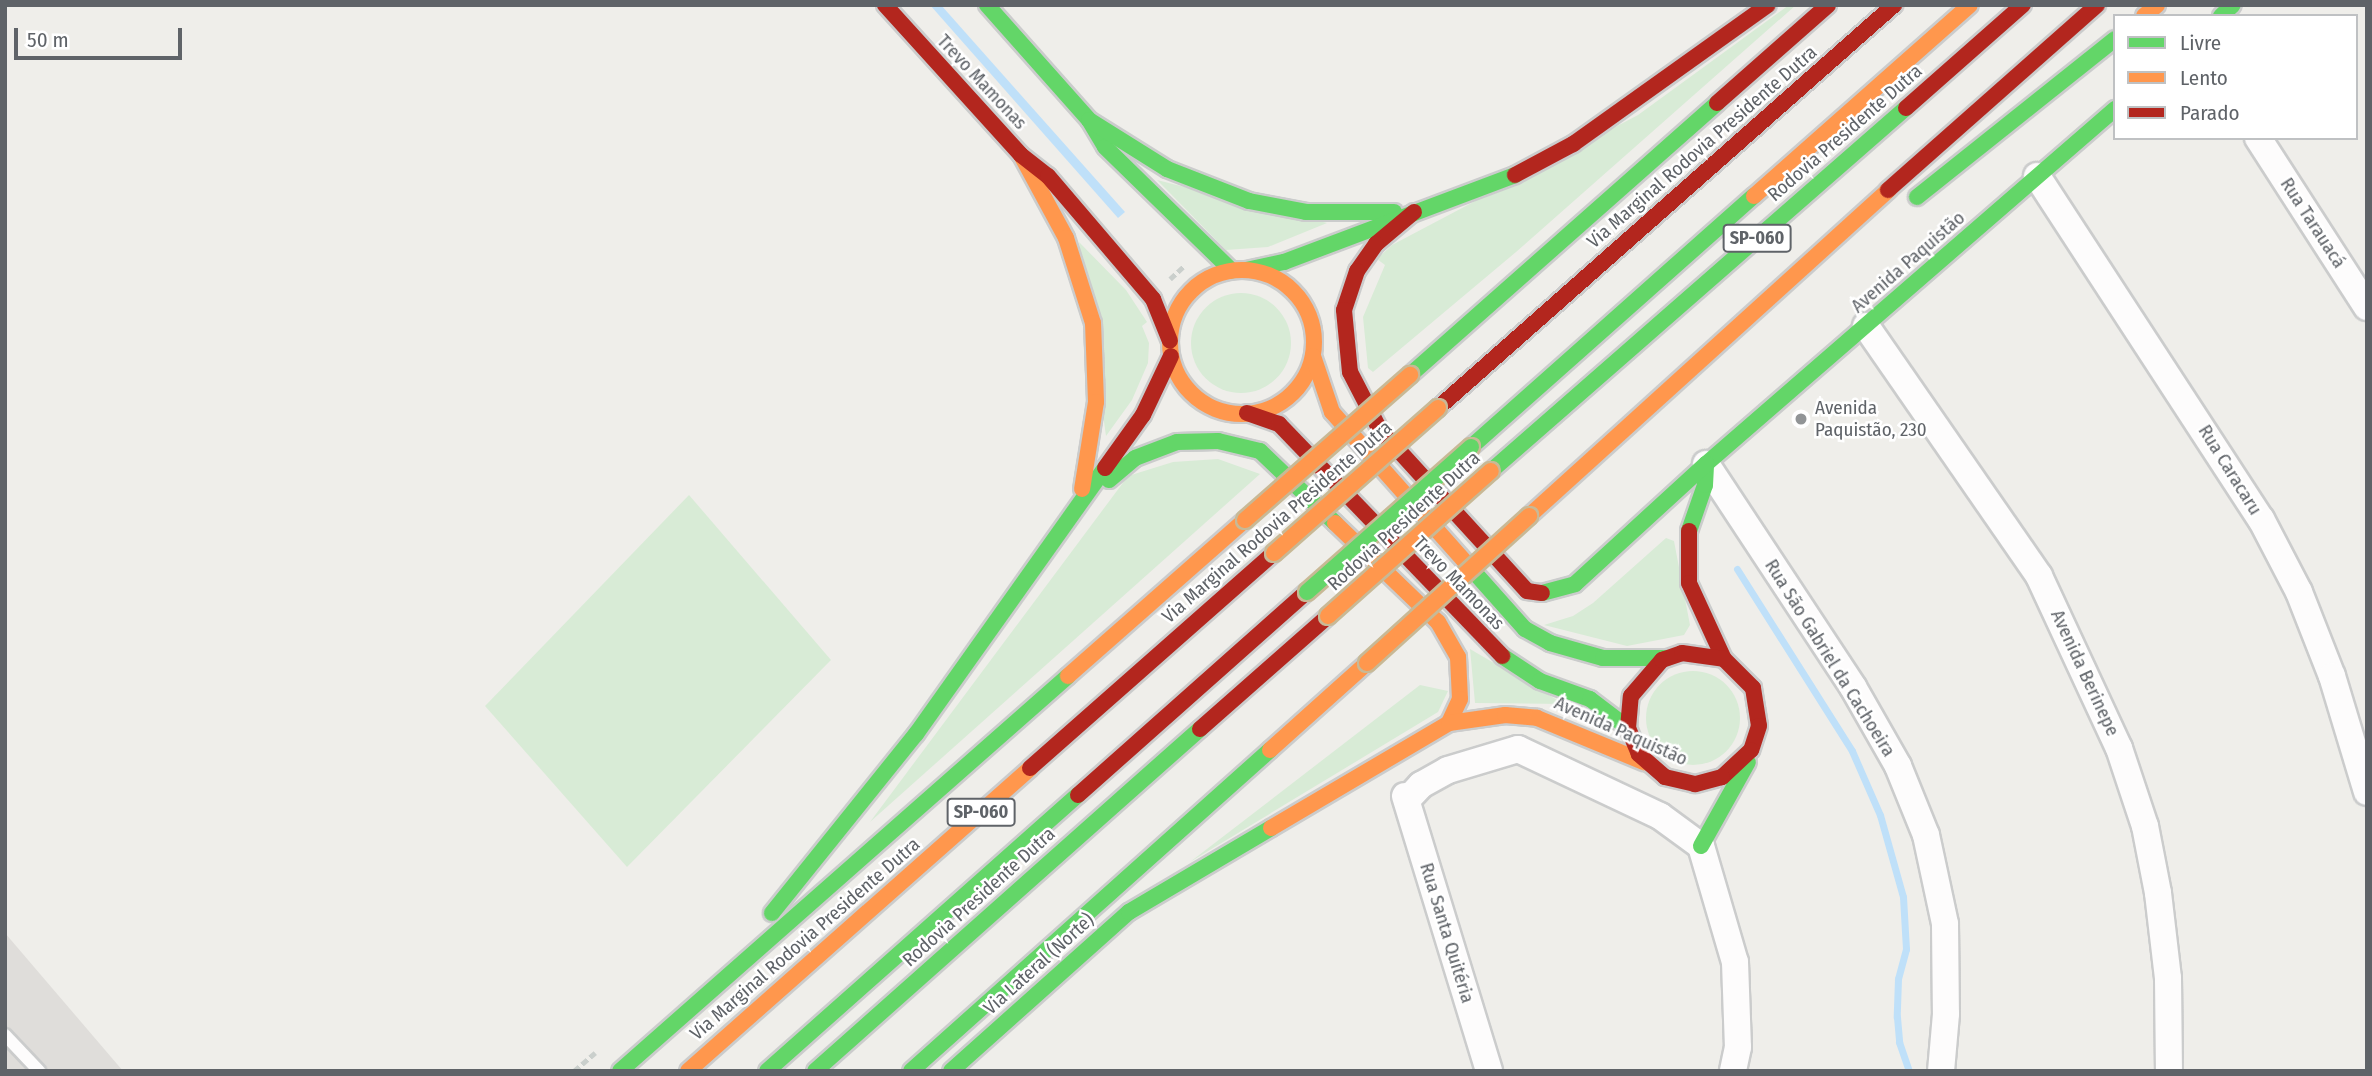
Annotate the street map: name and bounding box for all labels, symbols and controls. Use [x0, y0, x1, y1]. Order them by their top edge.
scale bar [18, 14, 186, 58]
legend [2113, 14, 2358, 140]
text: 50 m [27, 27, 69, 53]
street label: Trevo Mamonas [932, 30, 1032, 134]
text: Livre [2180, 30, 2221, 56]
street label: Via Marginal Rodovia Presidente Dutra [1583, 41, 1821, 253]
street label: Rodovia Presidente Dutra [1763, 60, 1927, 206]
text: Lento [2180, 65, 2228, 91]
text: Parado [2180, 100, 2239, 126]
street label: Rua Tarauacá [2275, 174, 2351, 272]
street label: Avenida Paquistão [1846, 206, 1970, 318]
road number: SP-060 [1722, 224, 1792, 252]
place label: Avenida Paquistão, 230 [1815, 397, 1927, 441]
marker: Avenida Paquistão, 230 [1793, 411, 1809, 427]
street label: Via Marginal Rodovia Presidente Dutra [1158, 416, 1396, 628]
street label: Rua Caracaru [2193, 421, 2267, 519]
street label: Rodovia Presidente Dutra [1323, 447, 1485, 595]
street label: Trevo Mamonas [1409, 531, 1509, 635]
street label: Rua São Gabriel da Cachoeira [1760, 555, 1900, 761]
street label: Avenida Berinepe [2046, 606, 2124, 740]
street label: Avenida Paquistão [1551, 691, 1691, 771]
road number: SP-060 [946, 798, 1016, 826]
street label: Rodovia Presidente Dutra [898, 823, 1060, 971]
street label: Via Marginal Rodovia Presidente Dutra [686, 833, 924, 1045]
street label: Rua Santa Quitéria [1415, 860, 1479, 1006]
street label: Via Lateral (Norte) [979, 909, 1099, 1019]

